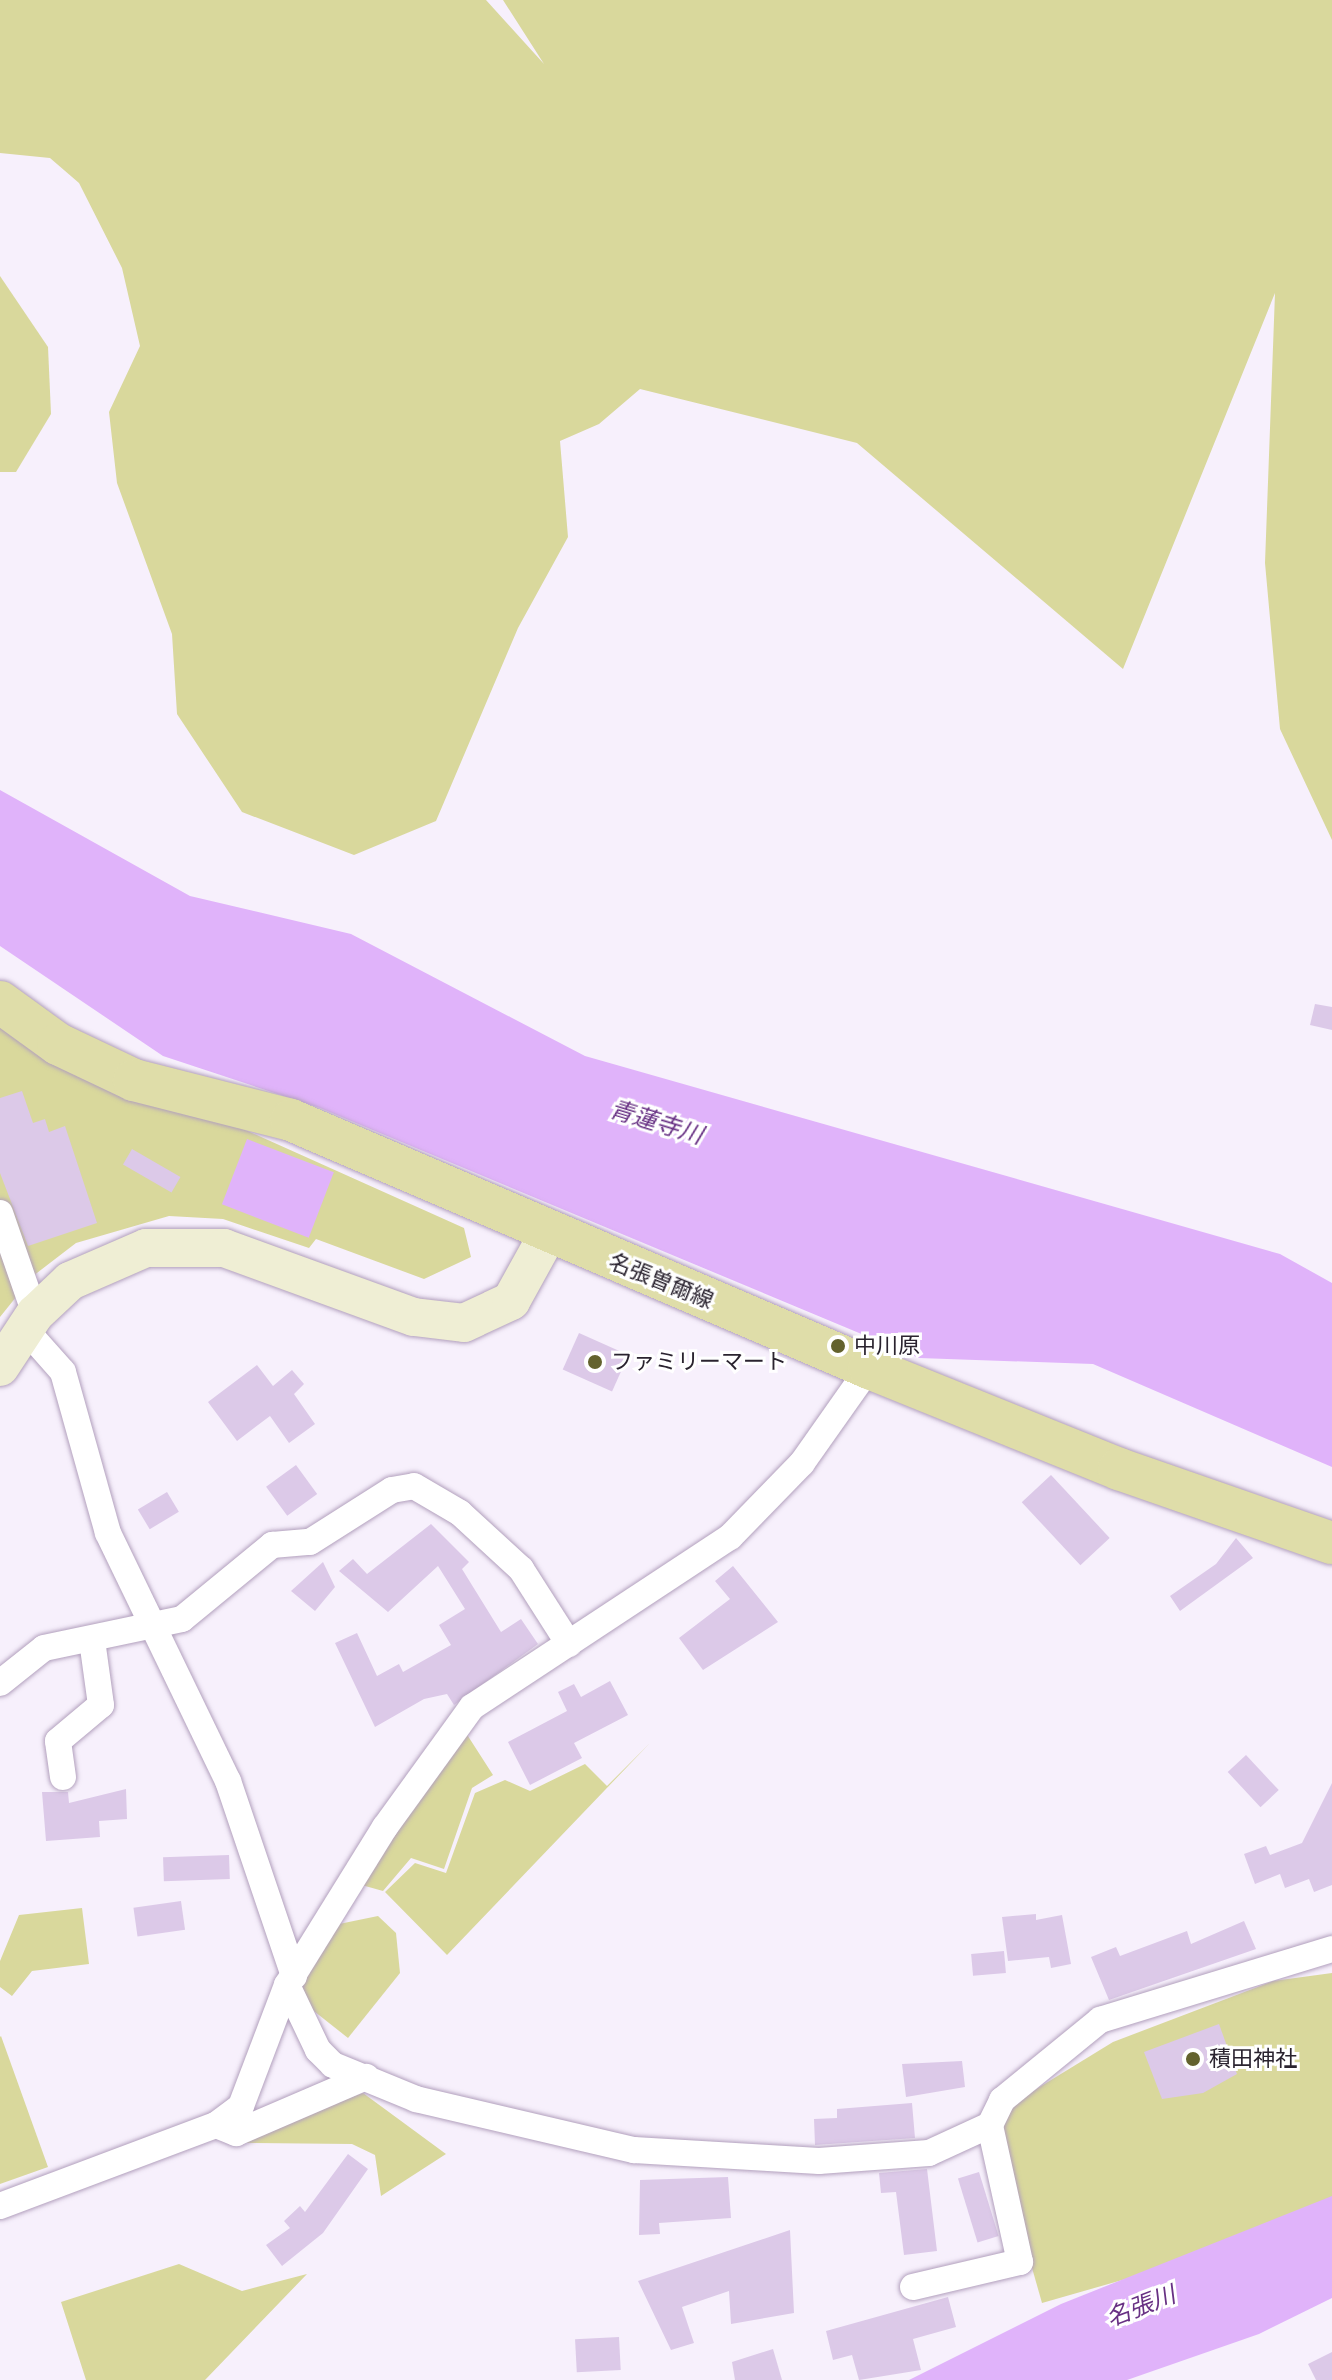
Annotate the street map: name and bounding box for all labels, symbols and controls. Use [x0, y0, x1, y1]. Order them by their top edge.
water label: 青蓮寺川 [606, 1095, 706, 1151]
street label: 名張曽爾線 [605, 1248, 717, 1314]
place label: 中川原 [854, 1333, 920, 1359]
marker: 中川原 [829, 1337, 847, 1355]
place label: ファミリーマート [611, 1349, 787, 1375]
marker: ファミリーマート [586, 1353, 604, 1371]
place label: 積田神社 [1209, 2046, 1297, 2072]
marker: 積田神社 [1184, 2050, 1202, 2068]
water label: 名張川 [1102, 2281, 1180, 2333]

